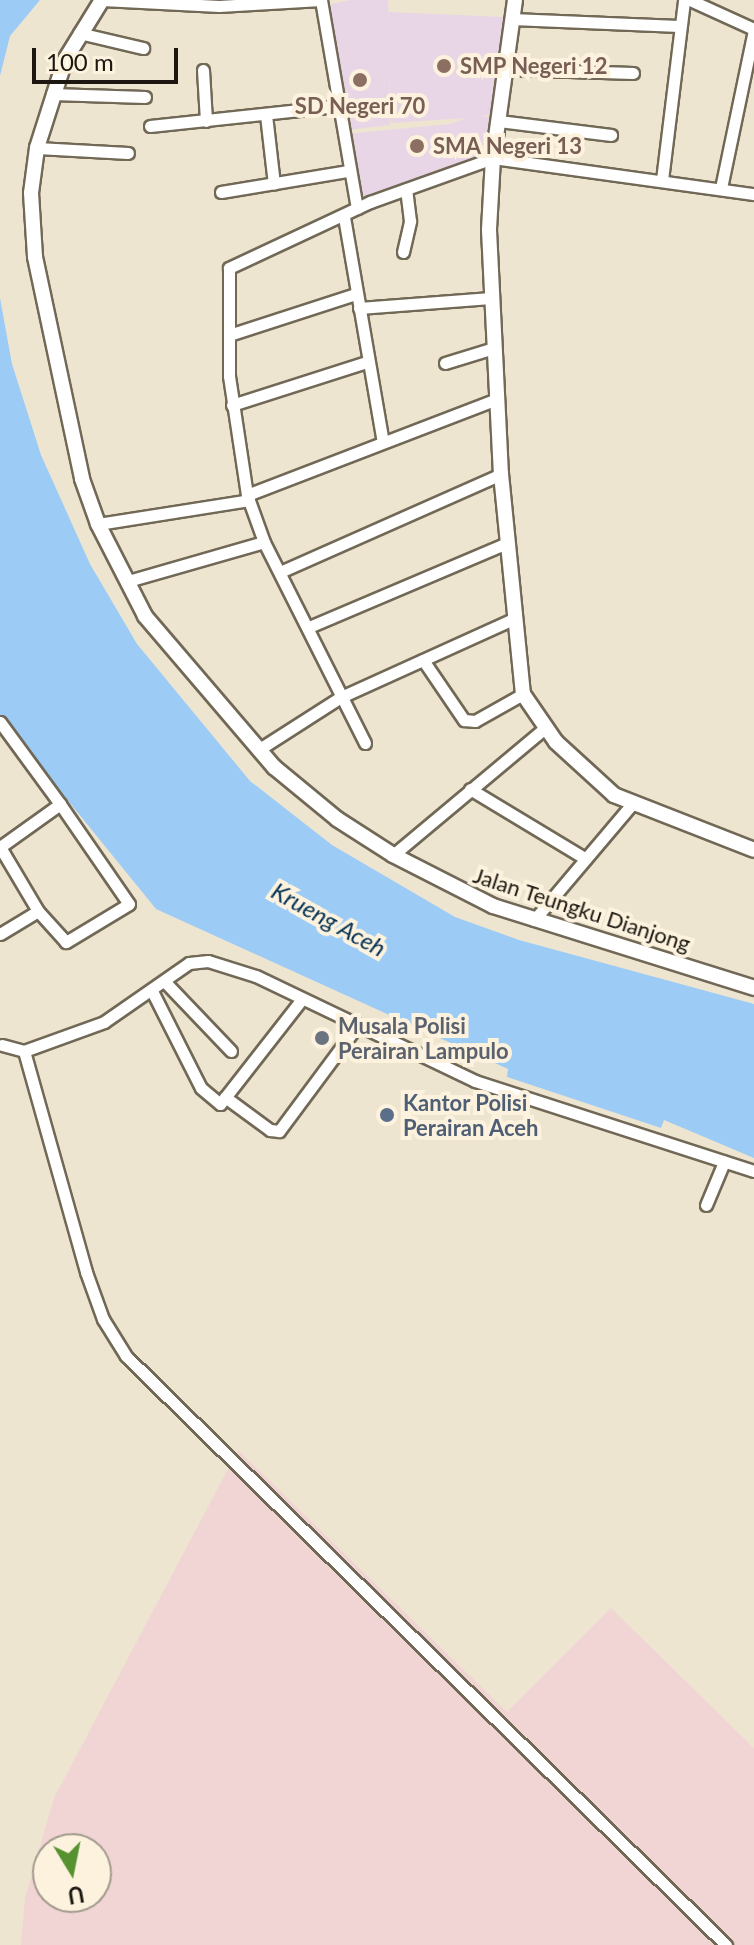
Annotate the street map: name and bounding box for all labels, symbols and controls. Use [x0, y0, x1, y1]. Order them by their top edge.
scale bar [36, 32, 182, 82]
text: 100 m [46, 47, 114, 76]
place label: SMP Negeri 12 [460, 53, 608, 79]
marker: SMP Negeri 12 [435, 57, 453, 75]
marker: SD Negeri 70 [351, 71, 369, 89]
place label: SD Negeri 70 [295, 93, 425, 119]
place label: SMA Negeri 13 [433, 133, 583, 159]
marker: SMA Negeri 13 [408, 137, 426, 155]
street label: Jalan Teungku Dianjong [470, 861, 694, 957]
water label: Krueng Aceh [267, 876, 391, 962]
place label: Musala Polisi Perairan Lampulo [338, 1012, 509, 1064]
marker: Musala Polisi Perairan Lampulo [313, 1029, 331, 1047]
place label: Kantor Polisi Perairan Aceh [403, 1089, 539, 1140]
marker: Kantor Polisi Perairan Aceh [378, 1106, 396, 1124]
north arrow [32, 1833, 112, 1913]
text: U [66, 1880, 86, 1910]

